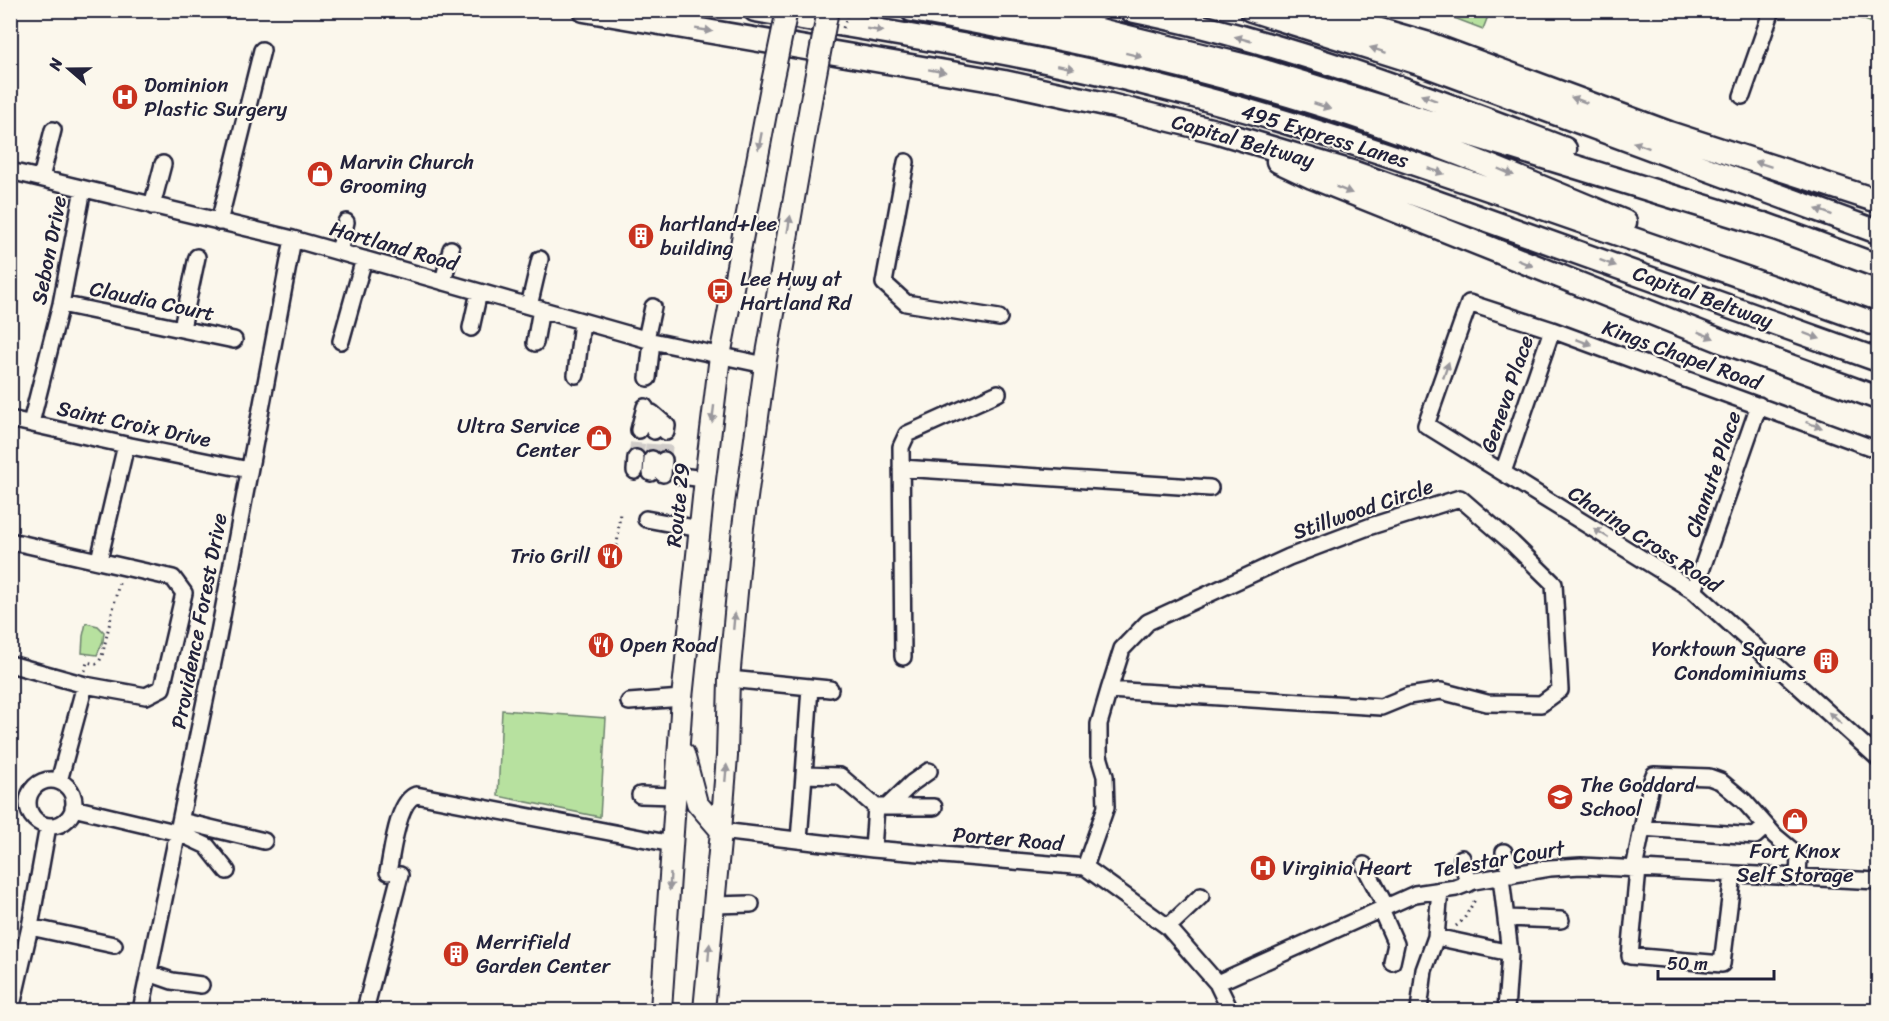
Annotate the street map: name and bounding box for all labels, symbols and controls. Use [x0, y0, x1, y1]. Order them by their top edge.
one-way arrow [694, 26, 713, 35]
one-way arrow [866, 26, 885, 35]
one-way arrow [1234, 34, 1252, 43]
north arrow [39, 39, 99, 99]
one-way arrow [1369, 45, 1387, 54]
one-way arrow [1125, 50, 1143, 60]
text: N [40, 53, 71, 75]
one-way arrow [1057, 63, 1076, 72]
place label: Dominion Plastic Surgery [144, 66, 287, 128]
one-way arrow [928, 66, 947, 75]
hospital icon: Dominion Plastic Surgery [110, 82, 140, 112]
street label: 495 Express Lanes [1237, 92, 1414, 180]
one-way arrow [1420, 92, 1438, 102]
one-way arrow [1570, 94, 1588, 104]
one-way arrow [1313, 101, 1331, 111]
street label: Capital Beltway [1167, 102, 1319, 180]
one-way arrow [755, 132, 764, 151]
one-way arrow [1631, 139, 1649, 149]
place label: Marvin Church Grooming [340, 143, 474, 205]
shop icon: Marvin Church Grooming [305, 159, 335, 189]
one-way arrow [1754, 159, 1772, 168]
one-way arrow [1427, 167, 1445, 177]
one-way arrow [1497, 167, 1515, 177]
one-way arrow [1335, 186, 1353, 195]
street label: Sebon Drive [20, 192, 78, 308]
place label: hartland+lee building [659, 205, 777, 267]
one-way arrow [1814, 207, 1832, 217]
street label: Hartland Road [325, 209, 465, 283]
one-way arrow [785, 214, 794, 233]
building icon: hartland+lee building [626, 221, 656, 251]
street label: Capital Beltway [1628, 254, 1779, 340]
one-way arrow [1516, 259, 1534, 268]
one-way arrow [1599, 259, 1617, 269]
place label: Lee Hwy at Hartland Rd [740, 260, 853, 322]
street label: Claudia Court [86, 269, 218, 333]
bus stop icon: Lee Hwy at Hartland Rd [705, 276, 735, 306]
street label: Kings Chapel Road [1597, 309, 1769, 402]
street label: Geneva Place [1469, 330, 1545, 458]
one-way arrow [1697, 331, 1715, 340]
one-way arrow [1803, 332, 1821, 341]
one-way arrow [1575, 337, 1593, 347]
one-way arrow [1441, 361, 1451, 379]
street label: Saint Croix Drive [54, 389, 214, 459]
one-way arrow [708, 404, 718, 423]
street label: Chanute Place [1674, 405, 1752, 543]
place label: Ultra Service Center [457, 407, 581, 469]
one-way arrow [1805, 421, 1823, 431]
shop icon: Ultra Service Center [584, 423, 614, 453]
street label: Route 29 [655, 461, 701, 549]
street label: Stillwood Circle [1287, 467, 1439, 551]
street label: Charing Cross Road [1560, 475, 1731, 604]
street label: Providence Forest Drive [159, 509, 239, 732]
one-way arrow [1593, 527, 1609, 538]
place label: Trio Grill [510, 537, 591, 575]
restaurant icon: Trio Grill [595, 541, 625, 571]
one-way arrow [730, 611, 739, 630]
place label: Open Road [620, 626, 719, 664]
restaurant icon: Open Road [586, 630, 616, 660]
place label: Yorktown Square Condominiums [1651, 630, 1806, 692]
building icon: Yorktown Square Condominiums [1811, 646, 1841, 676]
one-way arrow [1828, 712, 1843, 725]
one-way arrow [721, 764, 731, 783]
place label: The Goddard School [1580, 766, 1697, 828]
school or university icon: The Goddard School [1545, 782, 1575, 812]
shop icon: Fort Knox Self Storage [1780, 806, 1810, 836]
street label: Porter Road [951, 815, 1067, 863]
street label: Telestar Court [1431, 829, 1569, 889]
place label: Fort Knox Self Storage [1736, 832, 1854, 894]
place label: Virginia Heart [1282, 849, 1412, 887]
hospital icon: Virginia Heart [1248, 853, 1278, 883]
one-way arrow [665, 873, 674, 892]
place label: Merrifield Garden Center [476, 923, 611, 985]
building icon: Merrifield Garden Center [441, 939, 471, 969]
one-way arrow [704, 943, 714, 962]
scale bar [1658, 943, 1774, 981]
text: 50 m [1667, 948, 1708, 980]

